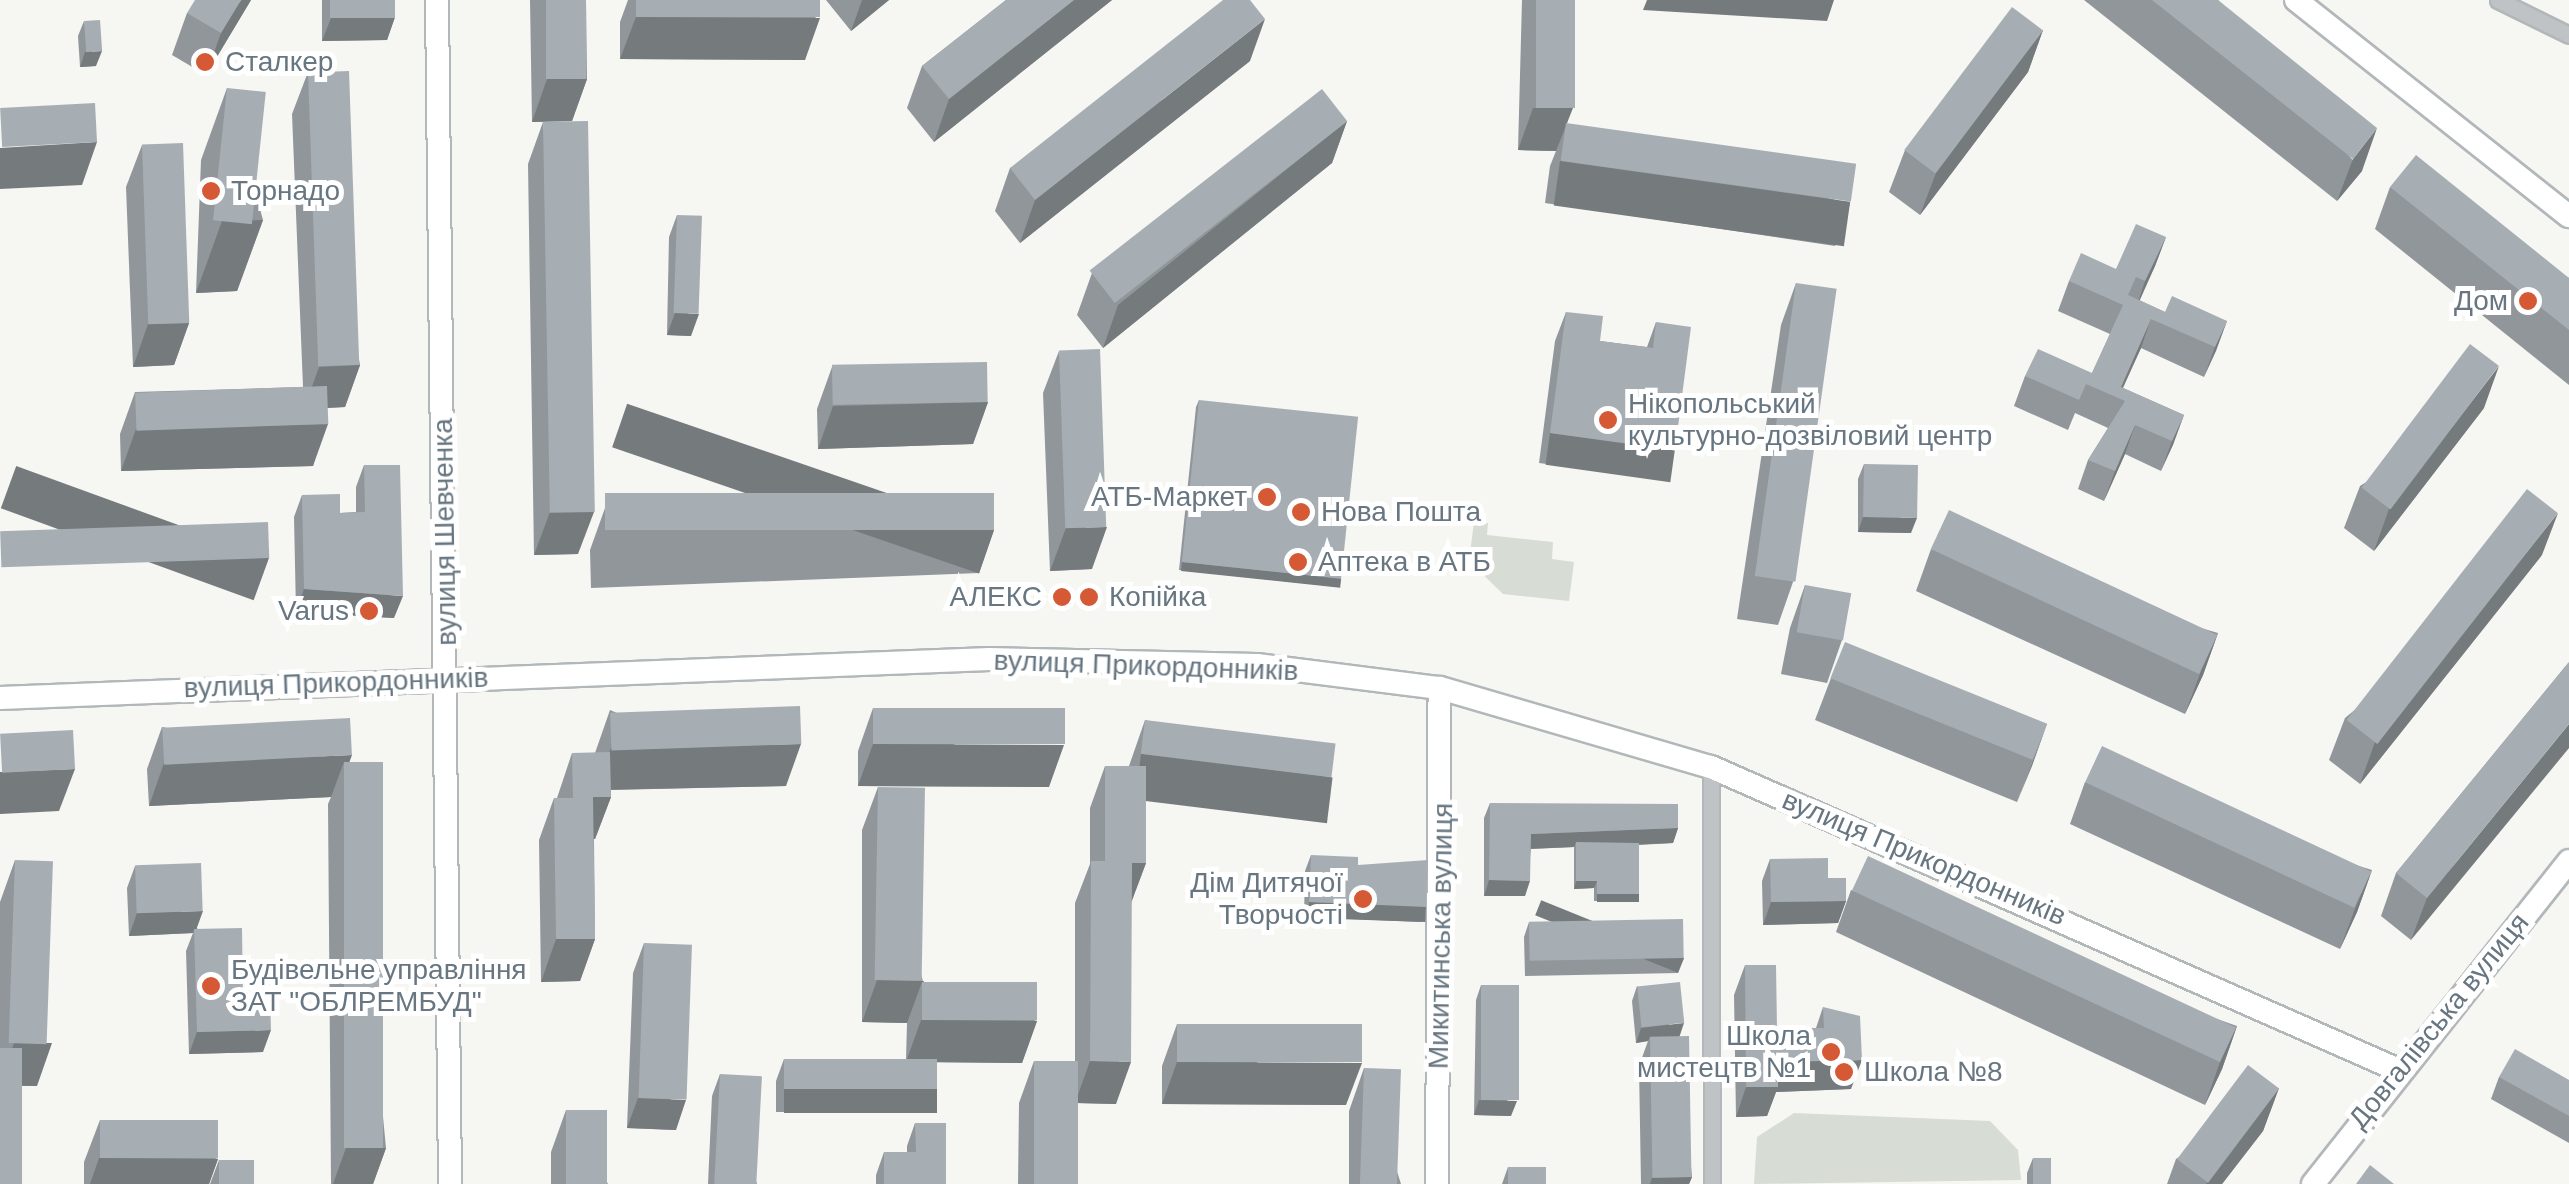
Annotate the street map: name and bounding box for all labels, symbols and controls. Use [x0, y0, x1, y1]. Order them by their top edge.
place label: Сталкер [225, 45, 333, 79]
marker: Сталкер [194, 51, 216, 73]
place label: Торнадо [231, 174, 340, 208]
marker: Торнадо [200, 180, 222, 202]
place label: Дом [2454, 284, 2508, 318]
marker: Дом [2517, 290, 2539, 312]
place label: Нікопольський культурно-дозвіловий центр [1628, 387, 1992, 453]
marker: Нікопольський культурно-дозвіловий центр [1597, 409, 1619, 431]
street label: вулиця Шевченка [426, 418, 464, 646]
place label: АТБ-Маркет [1091, 480, 1247, 514]
marker: АТБ-Маркет [1256, 486, 1278, 508]
place label: Нова Пошта [1321, 495, 1481, 529]
marker: Нова Пошта [1290, 501, 1312, 523]
place label: Аптека в АТБ [1318, 545, 1491, 579]
marker: Аптека в АТБ [1287, 551, 1309, 573]
place label: АЛЕКС [949, 580, 1042, 614]
place label: Копійка [1109, 580, 1206, 614]
marker: АЛЕКС [1051, 586, 1073, 608]
marker: Копійка [1078, 586, 1100, 608]
place label: Varus [278, 594, 349, 628]
marker: Varus [358, 600, 380, 622]
street label: вулиця Прикордонників [993, 644, 1299, 688]
street label: вулиця Прикордонників [183, 661, 489, 705]
street label: вулиця Прикордонників [1777, 783, 2071, 933]
street label: Микитинська вулиця [1422, 803, 1460, 1069]
place label: Дім Дитячої Творчості [1190, 866, 1343, 932]
marker: Дім Дитячої Творчості [1352, 888, 1374, 910]
street label: Довгалівська вулиця [2342, 906, 2536, 1136]
place label: Будівельне управління ЗАТ "ОБЛРЕМБУД" [231, 953, 527, 1019]
marker: Будівельне управління ЗАТ "ОБЛРЕМБУД" [200, 975, 222, 997]
place label: Школа мистецтв №1 [1637, 1019, 1811, 1085]
marker: Школа мистецтв №1 [1820, 1041, 1842, 1063]
place label: Школа №8 [1864, 1055, 2002, 1089]
marker: Школа №8 [1833, 1061, 1855, 1083]

